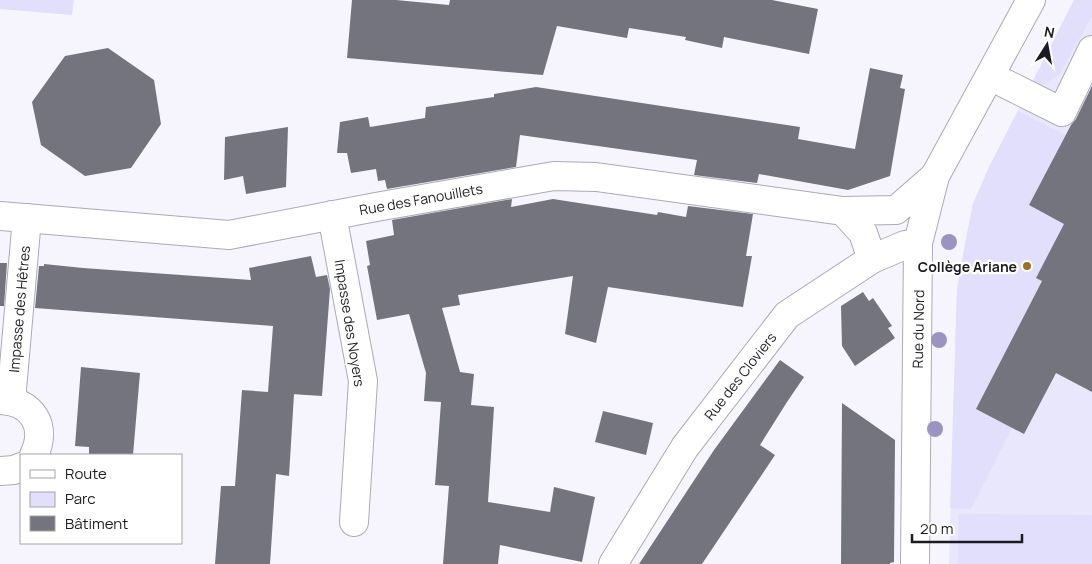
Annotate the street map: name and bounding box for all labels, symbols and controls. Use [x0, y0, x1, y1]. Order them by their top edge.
north arrow [1022, 20, 1072, 70]
text: N [1043, 21, 1056, 42]
street label: Rue des Fanouillets [358, 179, 484, 219]
street label: Impasse des Hêtres [4, 245, 34, 373]
place label: Collège Ariane [918, 257, 1017, 276]
street label: Impasse des Noyers [331, 258, 369, 388]
marker: Collège Ariane [1021, 260, 1033, 272]
street label: Rue du Nord [908, 290, 928, 368]
street label: Rue des Cloviers [700, 328, 780, 424]
legend [20, 454, 182, 544]
text: Route [65, 463, 107, 484]
text: Parc [65, 488, 96, 509]
scale bar [912, 512, 1022, 544]
text: Bâtiment [65, 513, 128, 534]
text: 20 m [920, 518, 953, 539]

